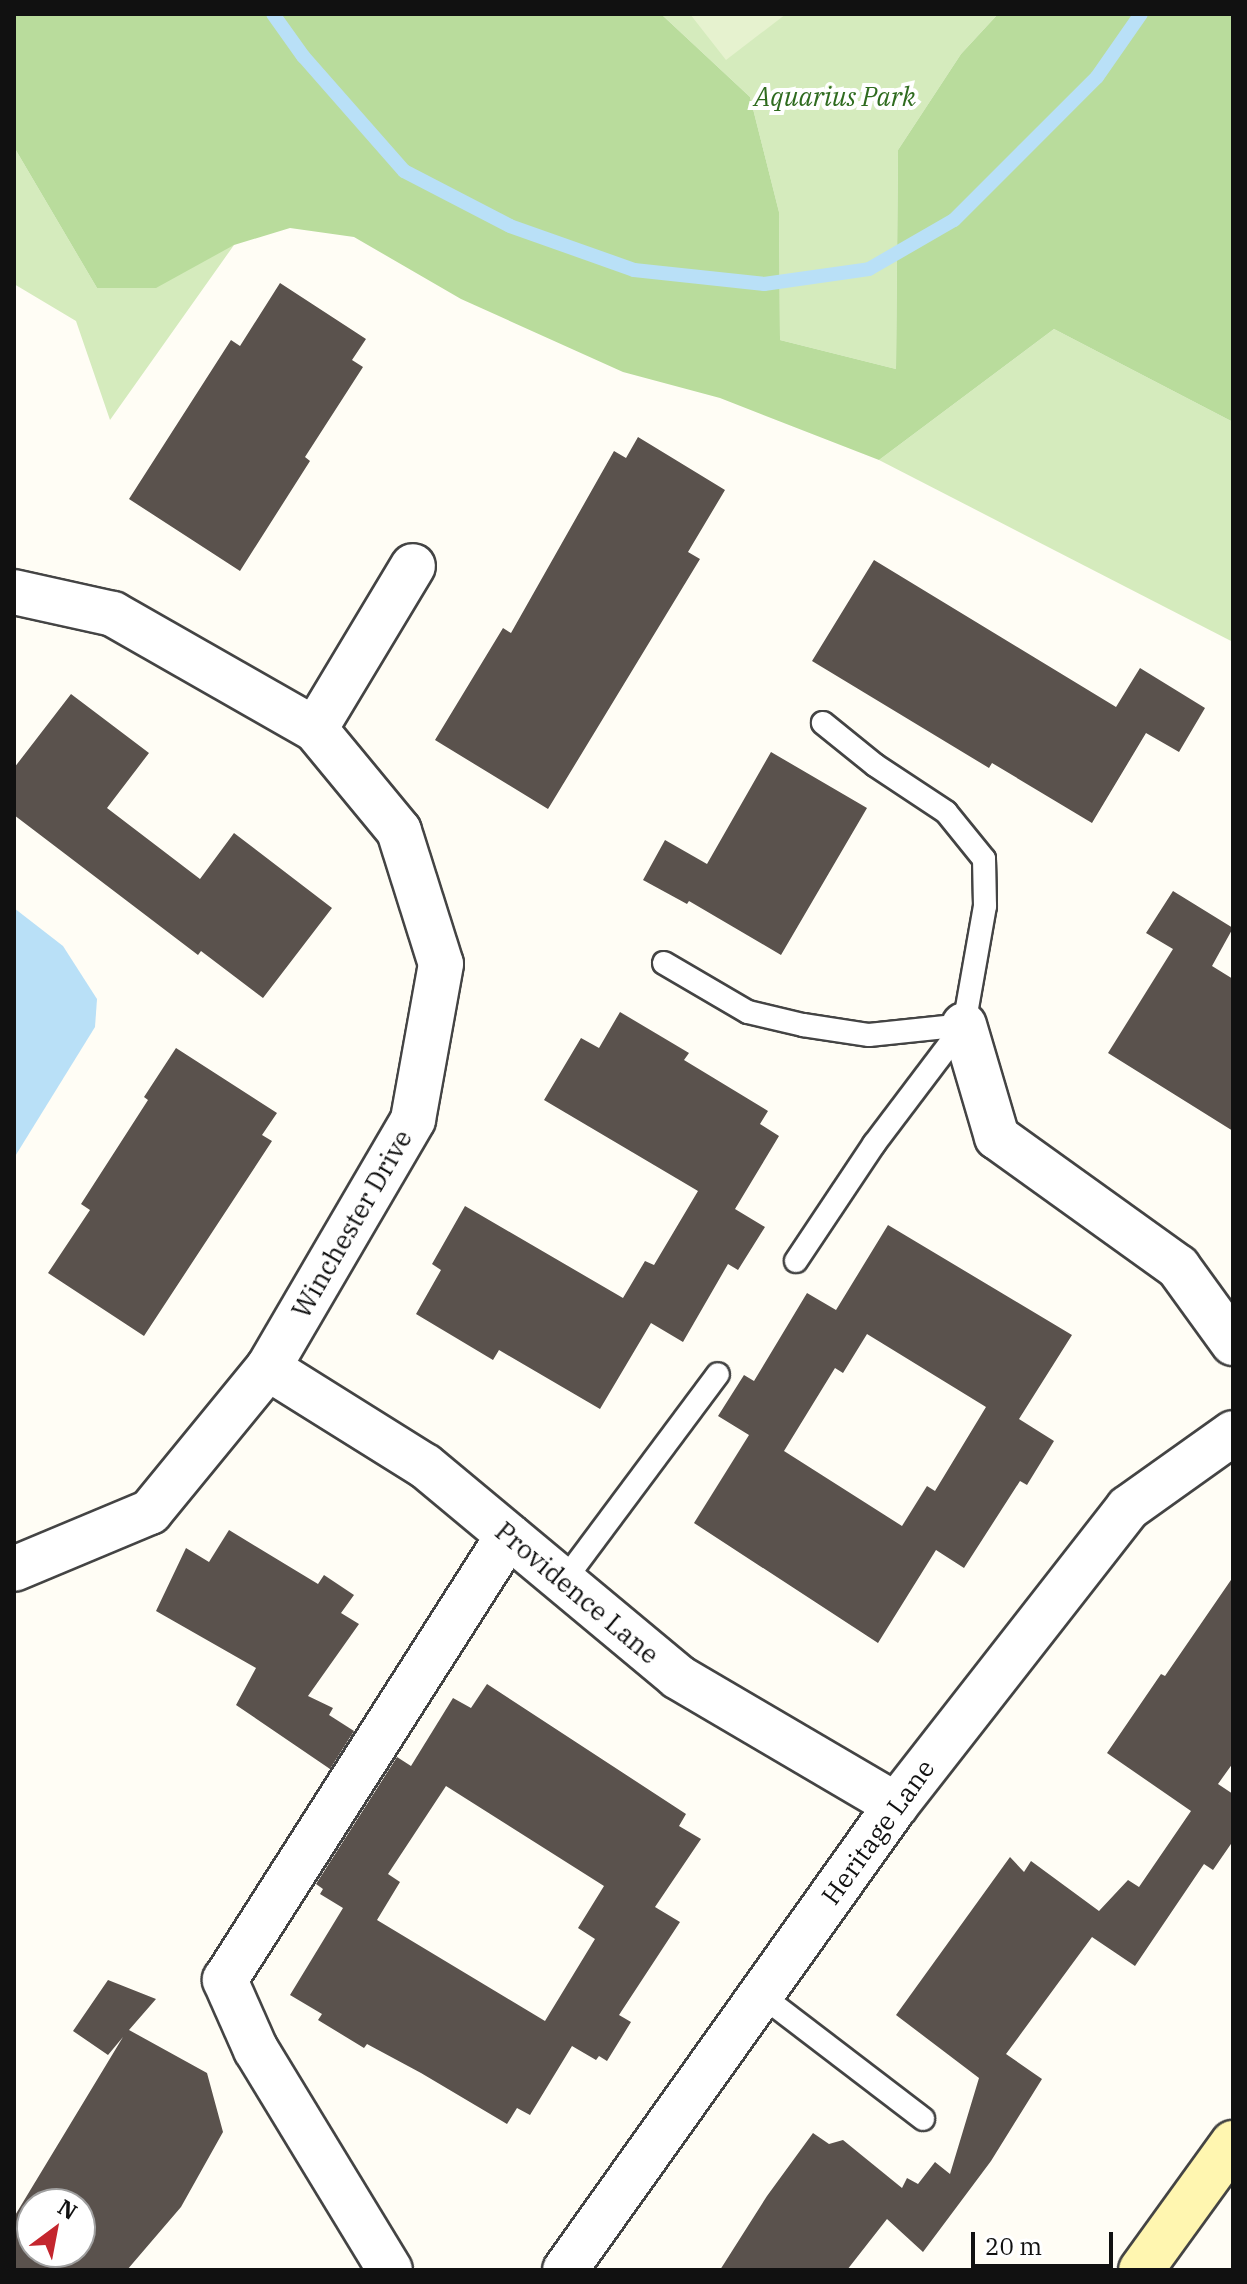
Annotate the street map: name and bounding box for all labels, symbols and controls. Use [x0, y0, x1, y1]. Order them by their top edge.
park label: Aquarius Park [754, 81, 916, 113]
street label: Winchester Drive [286, 1124, 418, 1324]
street label: Providence Lane [489, 1516, 665, 1670]
street label: Heritage Lane [815, 1753, 941, 1911]
north arrow [16, 2188, 96, 2268]
text: N [53, 2192, 83, 2226]
scale bar [975, 2216, 1117, 2266]
text: 20 m [985, 2230, 1042, 2262]

